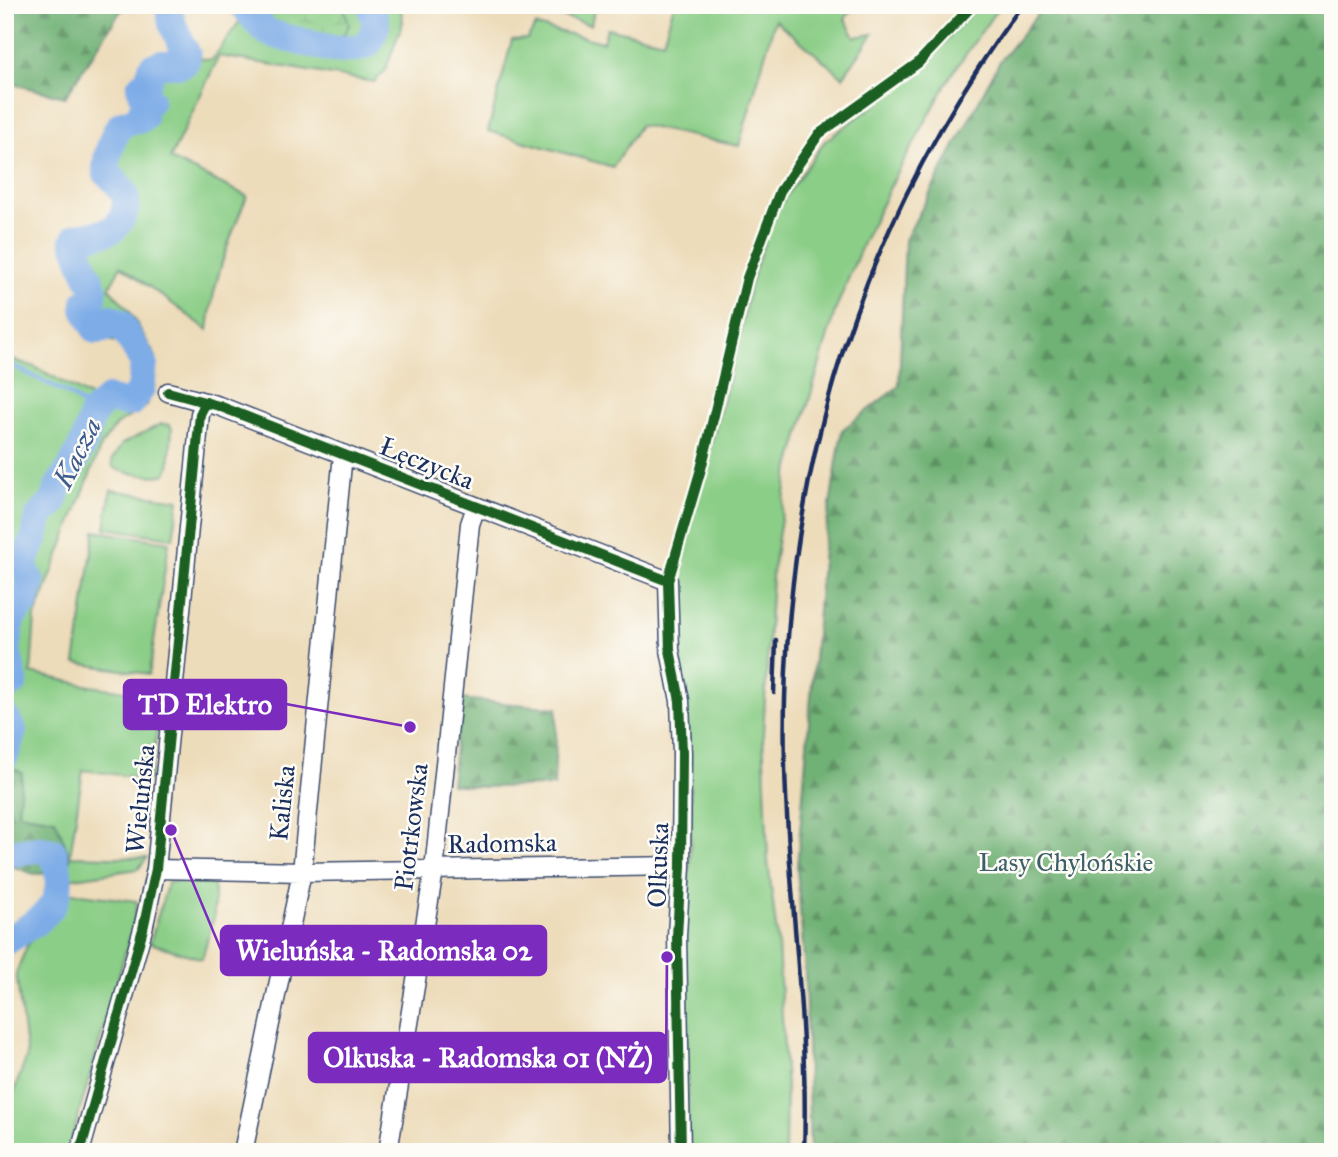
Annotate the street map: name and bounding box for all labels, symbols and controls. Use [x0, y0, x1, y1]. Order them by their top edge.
water label: Kacza [44, 412, 109, 496]
street label: Łęczycka [375, 430, 479, 496]
callout: TD Elektro [124, 680, 286, 729]
text: TD Elektro [138, 687, 272, 722]
street label: Wieluńska [118, 743, 162, 855]
street label: Piotrkowska [387, 761, 435, 893]
street label: Kaliska [262, 763, 302, 843]
street label: Olkuska [641, 822, 675, 908]
street label: Radomska [447, 826, 557, 860]
park label: Lasy Chylońskie [979, 846, 1154, 878]
callout: Wieluńska - Radomska 02 [221, 926, 546, 975]
text: Wieluńska - Radomska 02 [236, 933, 533, 968]
callout: Olkuska - Radomska 01 (NŻ) [309, 1033, 666, 1082]
text: Olkuska - Radomska 01 (NŻ) [323, 1040, 653, 1075]

